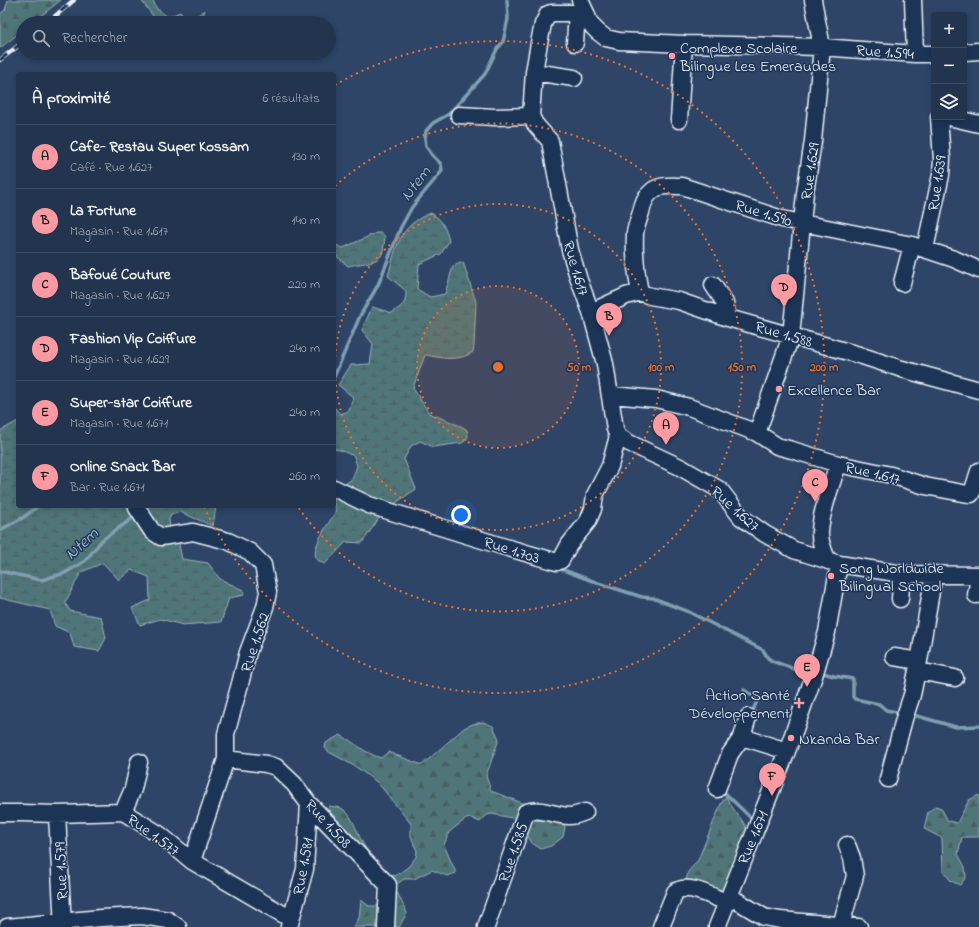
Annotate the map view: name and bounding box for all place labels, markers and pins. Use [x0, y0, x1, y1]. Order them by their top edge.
place label: Complexe Scolaire Bilingue Les Emeraudes [679, 37, 836, 79]
marker: Complexe Scolaire Bilingue Les Emeraudes [667, 51, 677, 61]
pin: D [771, 274, 797, 307]
pin: B [596, 303, 622, 336]
centre of rings [491, 360, 505, 374]
place label: Excellence Bar [787, 379, 881, 403]
marker: Excellence Bar [774, 384, 784, 394]
pin: A [653, 412, 679, 445]
pin: C [802, 469, 828, 502]
place label: Song Worldwide Bilingual School [838, 557, 944, 599]
marker: Song Worldwide Bilingual School [826, 571, 836, 581]
pin: E [794, 654, 820, 687]
place label: Action Santé Développement [688, 684, 791, 726]
marker: Action Santé Développement [793, 697, 805, 709]
place label: Nkanda Bar [799, 728, 879, 752]
marker: Nkanda Bar [786, 733, 796, 743]
pin: F [759, 763, 785, 796]

